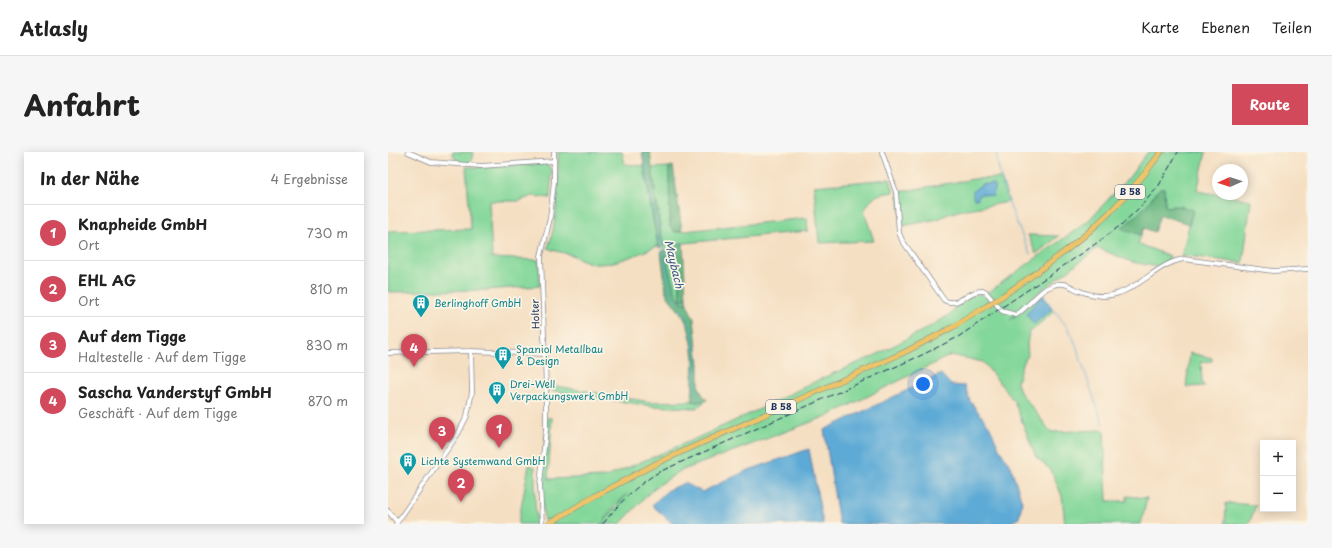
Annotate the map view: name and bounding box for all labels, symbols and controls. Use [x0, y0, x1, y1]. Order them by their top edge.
text: Atlasly [20, 14, 88, 42]
text: Karte [1141, 17, 1179, 38]
text: Ebenen [1201, 17, 1250, 38]
text: Teilen [1272, 17, 1312, 38]
text: Anfahrt [24, 83, 140, 126]
button: Route [1232, 84, 1308, 125]
north arrow [1212, 164, 1248, 200]
text: In der Nähe [40, 165, 139, 191]
text: 4 Ergebnisse [271, 169, 348, 188]
road number: B 58 [1115, 185, 1145, 199]
text: Knapheide GmbH [78, 212, 207, 235]
text: 1 [50, 223, 56, 242]
text: 730 m [307, 223, 348, 242]
text: Ort [78, 235, 100, 254]
water label: Maybach [661, 238, 688, 290]
text: EHL AG [78, 268, 136, 291]
text: 2 [48, 279, 58, 298]
text: 810 m [310, 279, 348, 298]
text: Ort [78, 291, 100, 310]
building icon: Berlinghoff GmbH [411, 293, 431, 318]
place label: Berlinghoff GmbH [434, 295, 521, 310]
street label: Holter [526, 298, 543, 329]
text: Auf dem Tigge [78, 324, 186, 347]
pin: 4 [401, 334, 427, 367]
text: 3 [49, 335, 57, 354]
text: 830 m [306, 335, 348, 354]
place label: Spaniol Metallbau & Design [516, 341, 603, 368]
building icon: Spaniol Metallbau & Design [493, 345, 513, 370]
text: Haltestelle · Auf dem Tigge [78, 347, 246, 366]
your location [913, 374, 933, 394]
place label: Drei-Well Verpackungswerk GmbH [510, 376, 628, 403]
text: Sascha Vanderstyf GmbH [78, 380, 272, 403]
building icon: Drei-Well Verpackungswerk GmbH [487, 380, 507, 405]
text: 4 [49, 391, 57, 410]
text: 870 m [308, 391, 348, 410]
road number: B 58 [766, 400, 796, 414]
text: Geschäft · Auf dem Tigge [78, 403, 238, 422]
pin: 1 [486, 415, 512, 448]
pin: 3 [429, 417, 455, 450]
map controls [1260, 440, 1296, 512]
button: + [1260, 440, 1296, 476]
building icon: Lichte Systemwand GmbH [398, 451, 418, 476]
place label: Lichte Systemwand GmbH [421, 453, 546, 468]
pin: 2 [448, 469, 474, 502]
button: − [1260, 476, 1296, 512]

